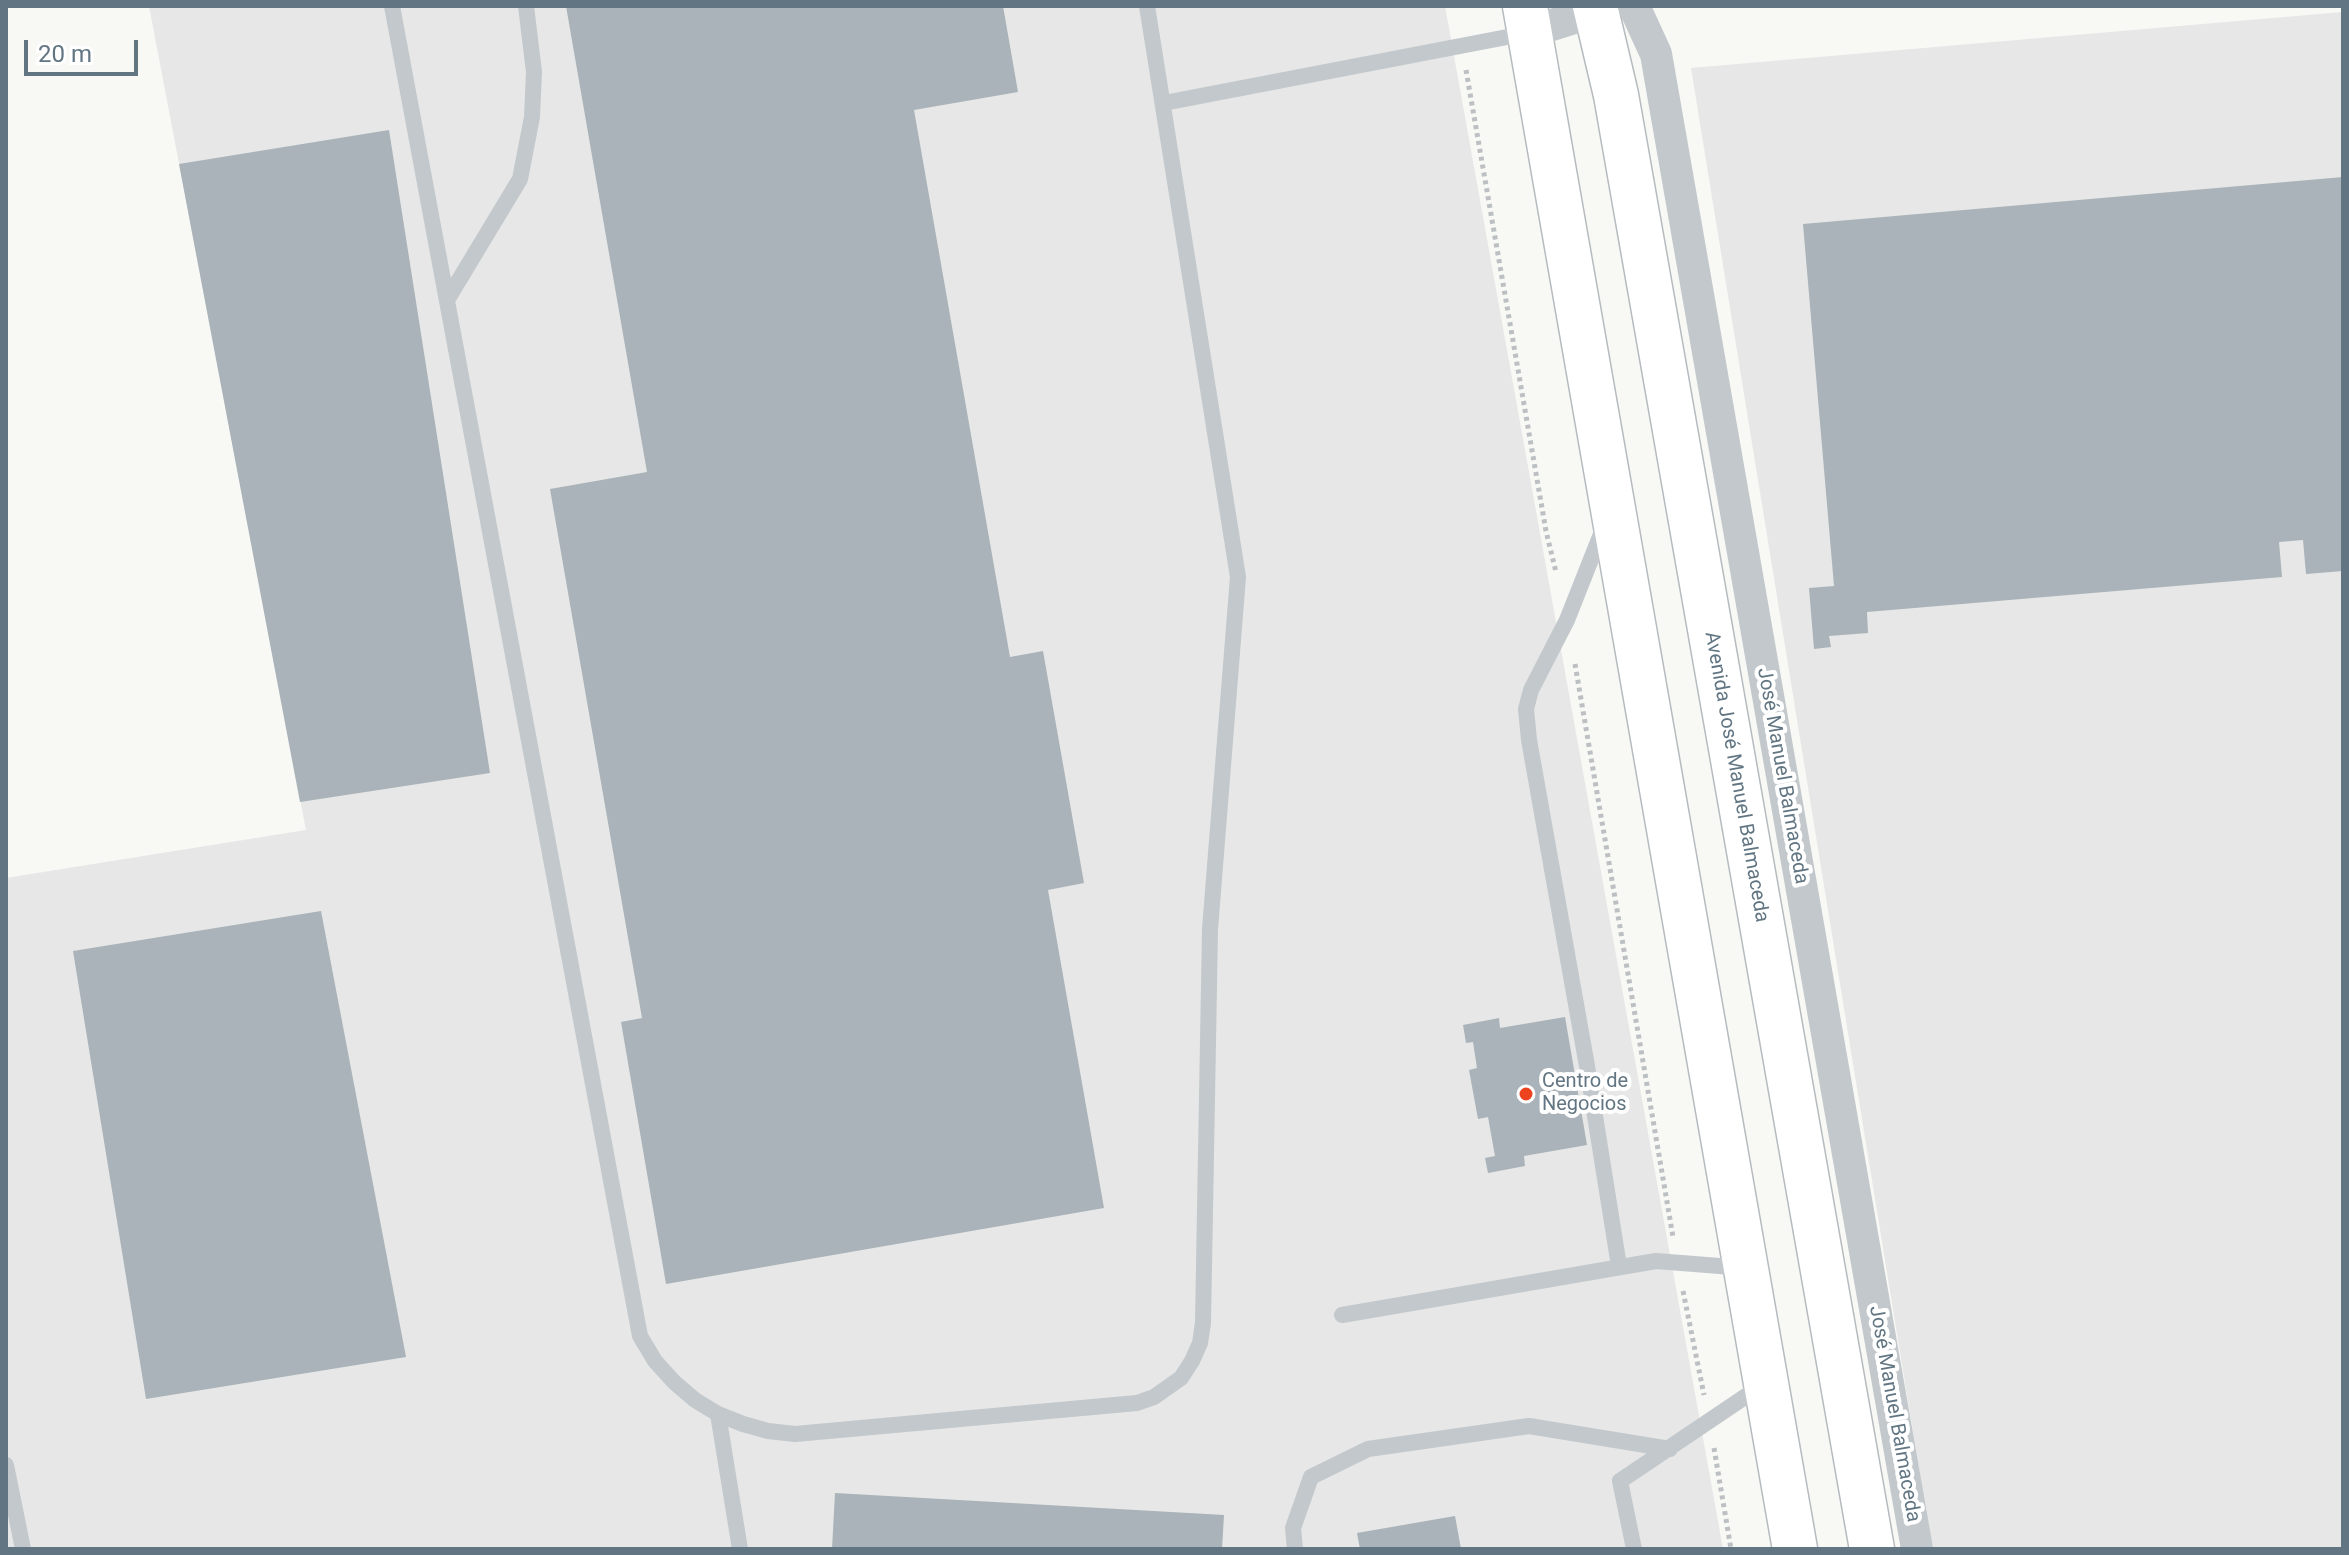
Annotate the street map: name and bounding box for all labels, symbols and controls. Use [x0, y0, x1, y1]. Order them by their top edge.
scale bar [28, 24, 142, 74]
text: 20 m [38, 40, 92, 68]
street label: Avenida José Manuel Balmaceda [1699, 630, 1773, 924]
street label: José Manuel Balmaceda [1751, 666, 1813, 886]
place label: Centro de Negocios [1542, 1070, 1628, 1117]
marker: Centro de Negocios [1517, 1085, 1535, 1103]
street label: José Manuel Balmaceda [1863, 1304, 1925, 1524]

